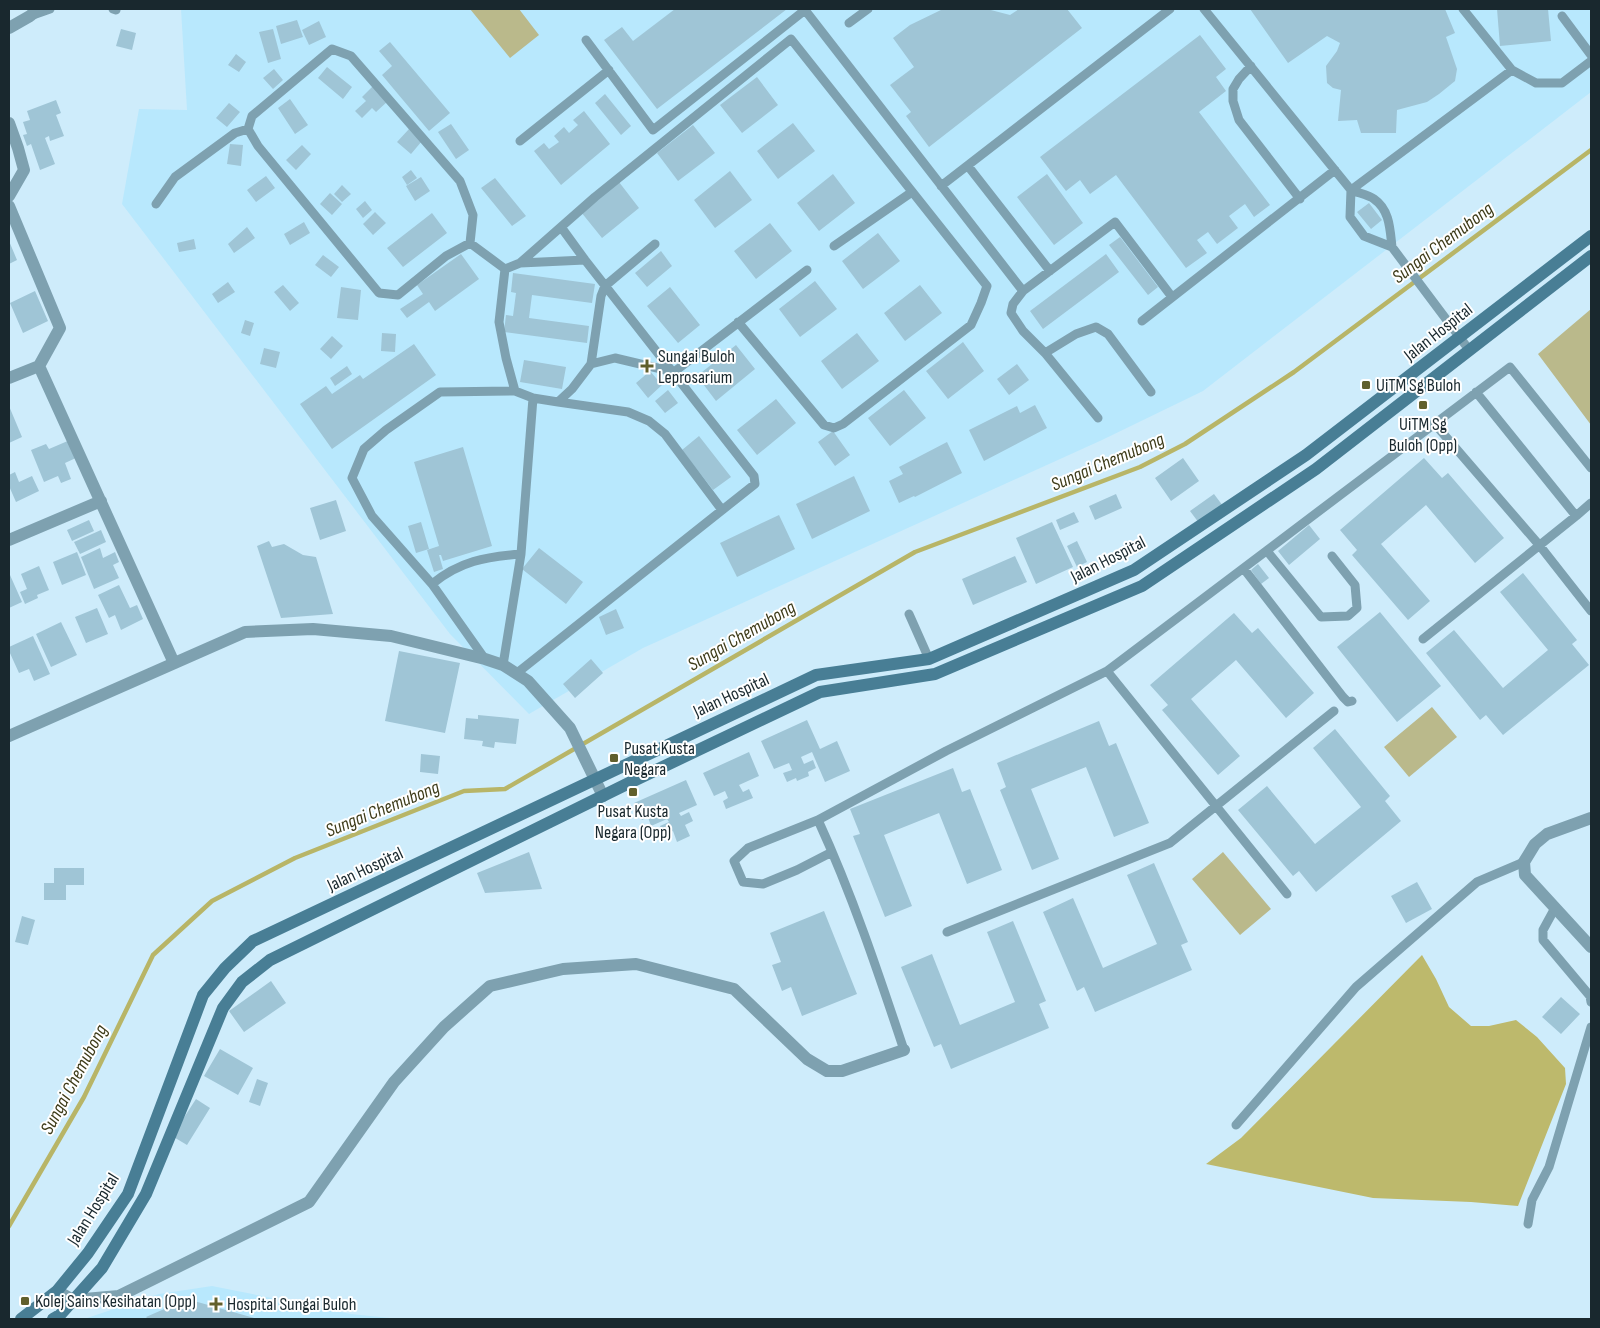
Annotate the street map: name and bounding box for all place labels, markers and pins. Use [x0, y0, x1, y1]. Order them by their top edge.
place label: Sungai Buloh Leprosarium [658, 346, 735, 388]
marker: Sungai Buloh Leprosarium [640, 359, 654, 373]
place label: UiTM Sg Buloh [1376, 375, 1461, 396]
marker: UiTM Sg Buloh [1360, 379, 1372, 391]
marker: UiTM Sg Buloh (Opp) [1417, 399, 1429, 411]
place label: UiTM Sg Buloh (Opp) [1389, 414, 1457, 456]
place label: Pusat Kusta Negara [624, 738, 695, 780]
marker: Pusat Kusta Negara [608, 752, 620, 764]
marker: Pusat Kusta Negara (Opp) [627, 786, 639, 798]
place label: Pusat Kusta Negara (Opp) [595, 801, 671, 843]
place label: Kolej Sains Kesihatan (Opp) [35, 1291, 196, 1312]
place label: Hospital Sungai Buloh [227, 1294, 357, 1315]
marker: Kolej Sains Kesihatan (Opp) [19, 1295, 31, 1307]
marker: Hospital Sungai Buloh [209, 1297, 223, 1311]

